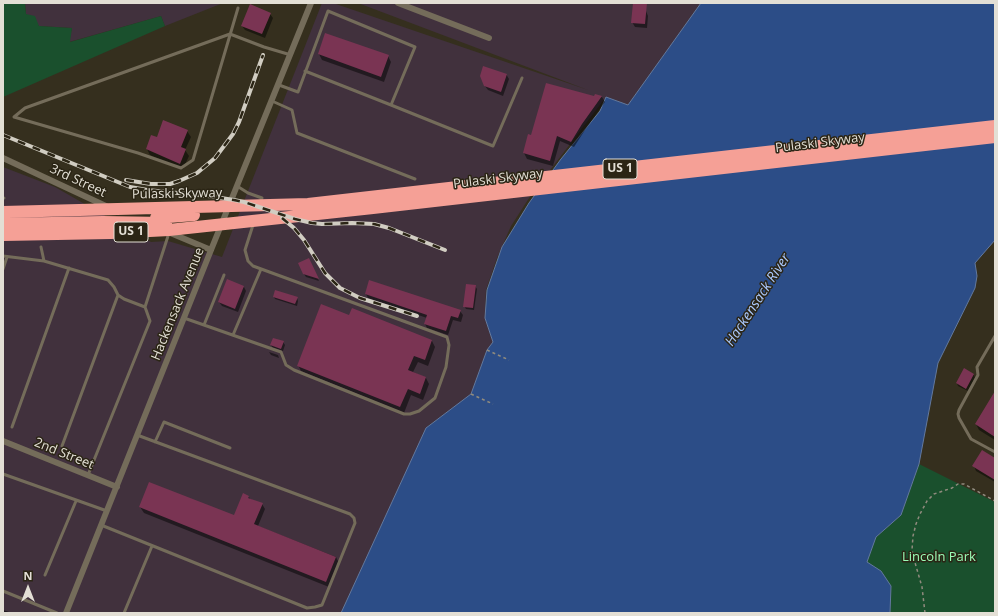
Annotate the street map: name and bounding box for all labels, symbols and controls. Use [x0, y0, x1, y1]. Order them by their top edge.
street label: Pulaski Skyway [774, 130, 866, 156]
road number: US 1 [603, 159, 637, 179]
street label: 3rd Street [47, 161, 109, 201]
street label: Pulaski Skyway [452, 166, 544, 192]
street label: Pulaski Skyway [132, 185, 222, 203]
road number: US 1 [114, 222, 148, 242]
street label: Hackensack Avenue [148, 245, 208, 363]
water label: Hackensack River [722, 251, 794, 349]
street label: 2nd Street [32, 435, 96, 473]
park label: Lincoln Park [902, 549, 976, 565]
north arrow [8, 568, 48, 608]
text: N [24, 568, 32, 583]

